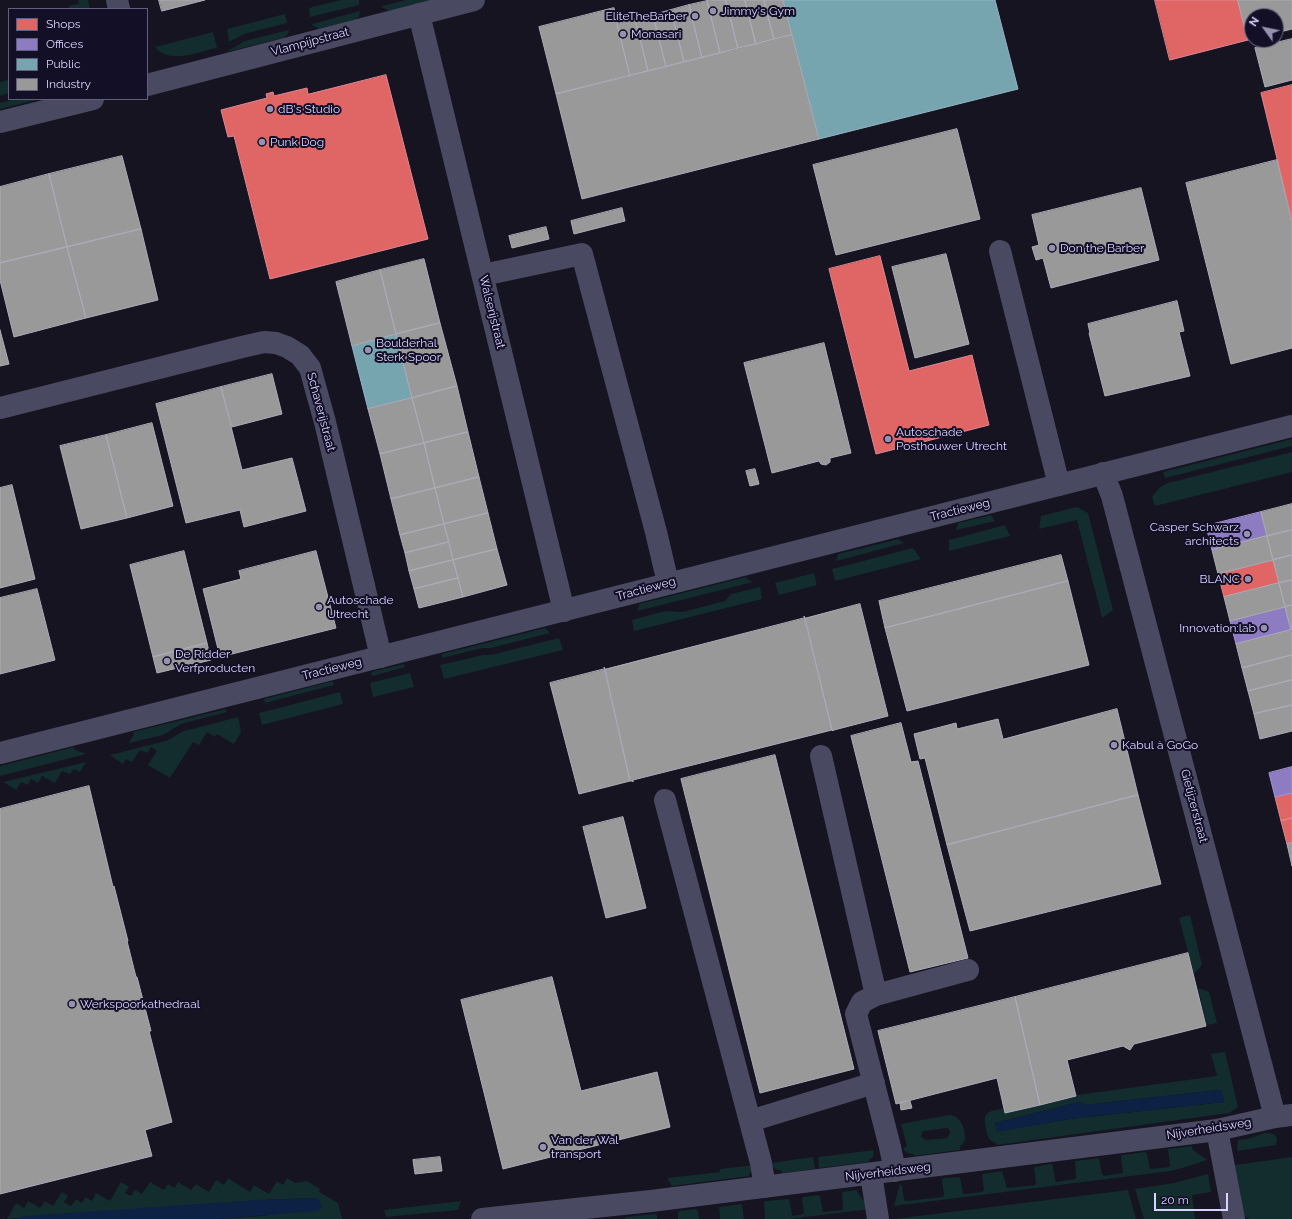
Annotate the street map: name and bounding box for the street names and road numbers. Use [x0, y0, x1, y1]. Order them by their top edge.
street label: Vlampijpstraat [269, 25, 351, 59]
street label: Walserijstraat [476, 274, 508, 350]
street label: Schaverijstraat [304, 371, 338, 453]
street label: Tractieweg [929, 496, 991, 524]
street label: Tractieweg [615, 574, 677, 604]
street label: Tractieweg [301, 655, 363, 683]
street label: Gietijzerstraat [1177, 768, 1211, 844]
street label: Nijverheidsweg [1165, 1115, 1253, 1143]
street label: Nijverheidsweg [845, 1160, 931, 1184]

